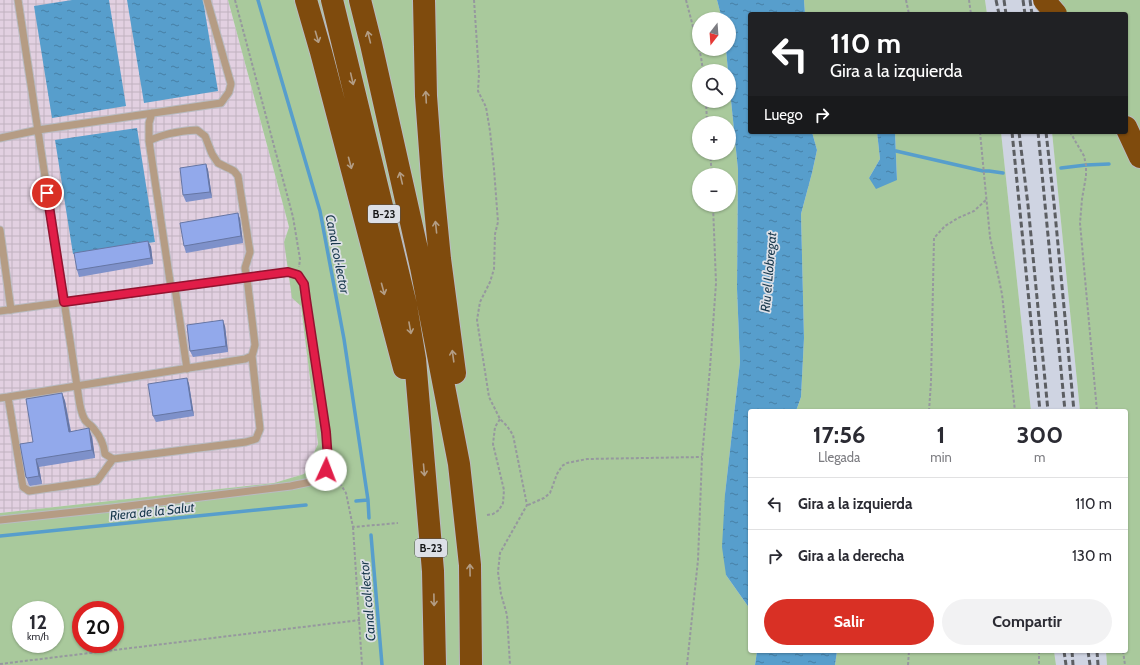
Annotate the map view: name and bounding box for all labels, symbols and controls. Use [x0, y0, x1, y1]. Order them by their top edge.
north arrow [692, 12, 736, 56]
map controls [692, 12, 736, 212]
text: 110 m [830, 26, 901, 60]
icon: left [764, 28, 816, 80]
one-way arrow [314, 31, 321, 44]
one-way arrow [365, 31, 373, 44]
text: Gira a la izquierda [830, 60, 962, 82]
button: search [692, 64, 736, 108]
one-way arrow [348, 72, 356, 85]
one-way arrow [422, 91, 429, 104]
icon: right [811, 104, 833, 126]
text: Luego [764, 106, 803, 124]
button: + [692, 116, 736, 160]
one-way arrow [346, 156, 354, 169]
button: − [692, 168, 736, 212]
one-way arrow [396, 172, 404, 185]
pin [30, 176, 64, 210]
icon: arrive [36, 182, 58, 204]
road number: B-23 [368, 205, 400, 223]
water label: Canal col·lector [322, 213, 354, 296]
one-way arrow [433, 221, 440, 234]
water label: Riu el Llobregat [757, 230, 780, 312]
one-way arrow [380, 282, 387, 295]
one-way arrow [406, 321, 414, 334]
one-way arrow [449, 350, 457, 363]
text: 17:56 [813, 420, 866, 449]
text: 1 [937, 420, 945, 449]
text: 300 [1016, 420, 1063, 449]
position arrow [305, 449, 347, 491]
text: Llegada [818, 449, 860, 465]
text: min [930, 449, 952, 465]
text: m [1034, 449, 1046, 465]
one-way arrow [420, 463, 427, 476]
icon: left [764, 493, 786, 515]
text: Gira a la izquierda [798, 495, 912, 513]
text: 110 m [1075, 495, 1112, 513]
water label: Riera de la Salut [109, 498, 196, 523]
road number: B-23 [415, 539, 447, 557]
icon: right [764, 545, 786, 567]
text: Gira a la derecha [798, 547, 904, 565]
text: 130 m [1072, 547, 1112, 565]
water label: Canal col·lector [355, 559, 378, 642]
one-way arrow [466, 564, 474, 577]
one-way arrow [430, 593, 438, 606]
button: Salir [764, 599, 934, 645]
button: Compartir [942, 599, 1112, 645]
speed limit sign: 20 [72, 601, 124, 653]
text: 12 [29, 610, 47, 634]
text: km/h [27, 630, 49, 643]

